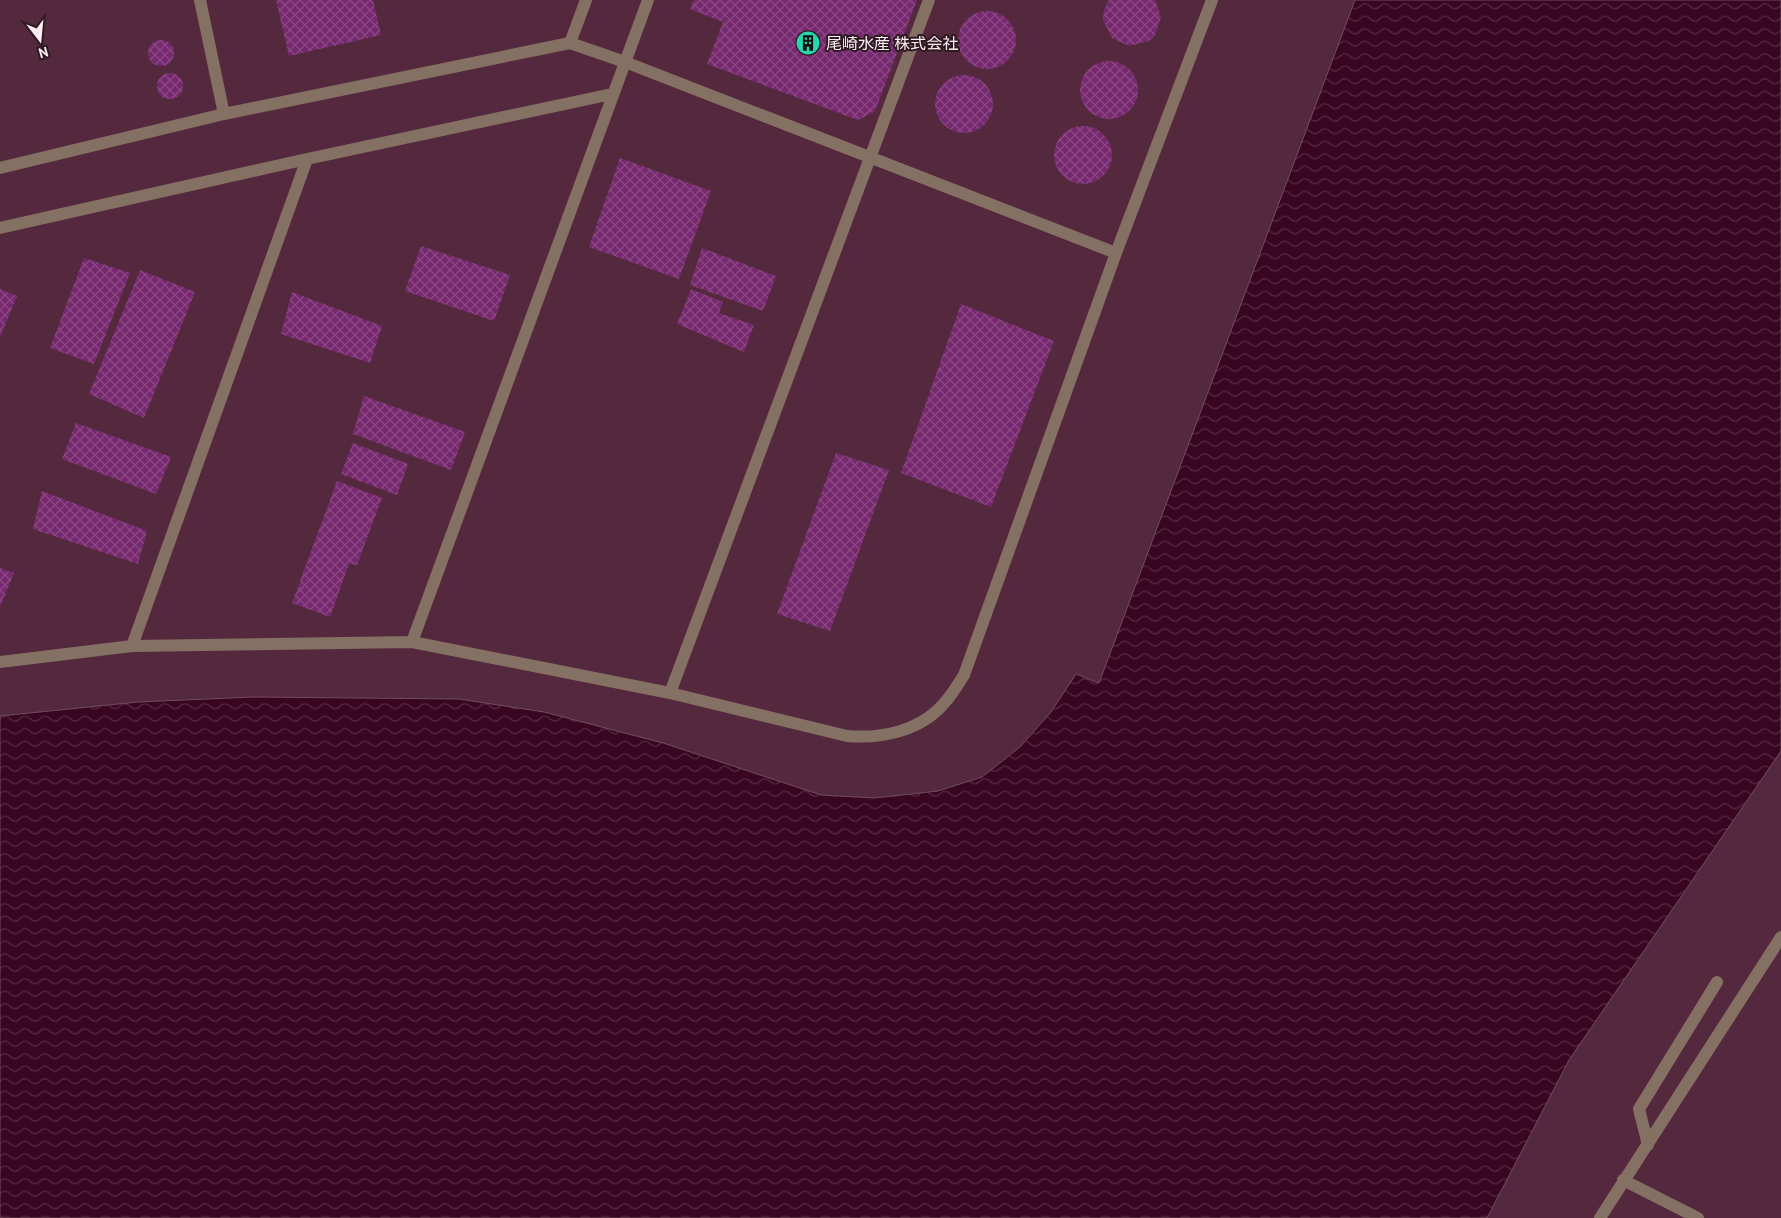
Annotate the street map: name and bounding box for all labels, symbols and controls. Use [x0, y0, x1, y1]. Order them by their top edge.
north arrow [15, 15, 65, 65]
building icon: 尾崎水産 株式会社 [795, 30, 821, 56]
place label: 尾崎水産 株式会社 [826, 33, 958, 53]
text: N [37, 43, 50, 62]

